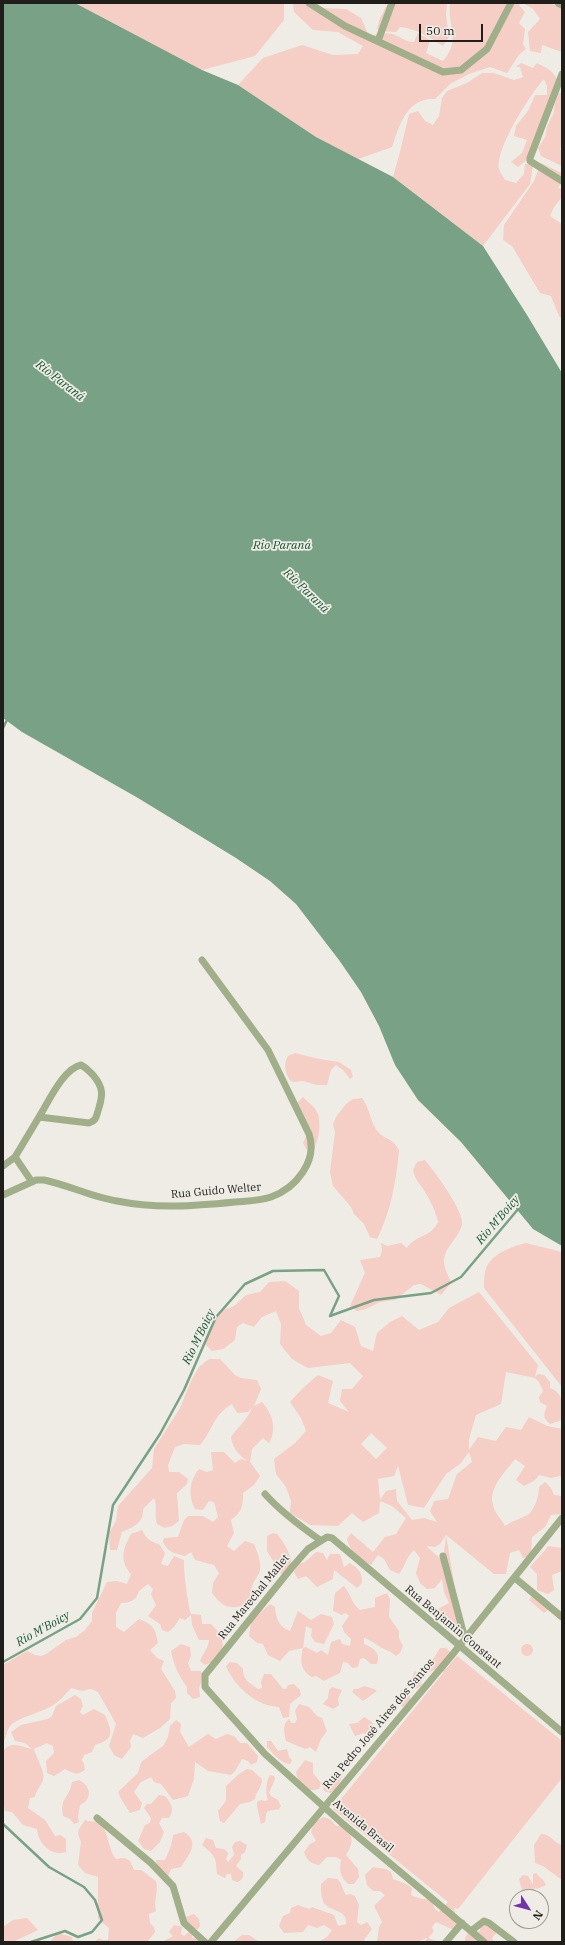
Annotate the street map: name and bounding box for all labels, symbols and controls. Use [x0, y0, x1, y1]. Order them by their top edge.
scale bar [421, 16, 485, 42]
text: 50 m [426, 23, 455, 38]
water label: Río Paraná [33, 358, 87, 404]
water label: Rio Paraná [253, 539, 311, 553]
water label: Río Paraná [280, 566, 332, 616]
street label: Rua Guido Welter [170, 1180, 262, 1202]
water label: Rio M'Boicy [473, 1193, 523, 1247]
water label: Rio M'Boicy [180, 1307, 218, 1367]
street label: Rua Marechal Mallet [216, 1552, 292, 1642]
street label: Rua Benjamin Constant [402, 1583, 504, 1671]
water label: Rio M'Boicy [14, 1608, 72, 1650]
street label: Rua Pedro José Aires dos Santos [321, 1656, 437, 1792]
street label: Avenida Brasil [330, 1797, 396, 1855]
north arrow [509, 1889, 549, 1929]
text: N [530, 1908, 546, 1923]

